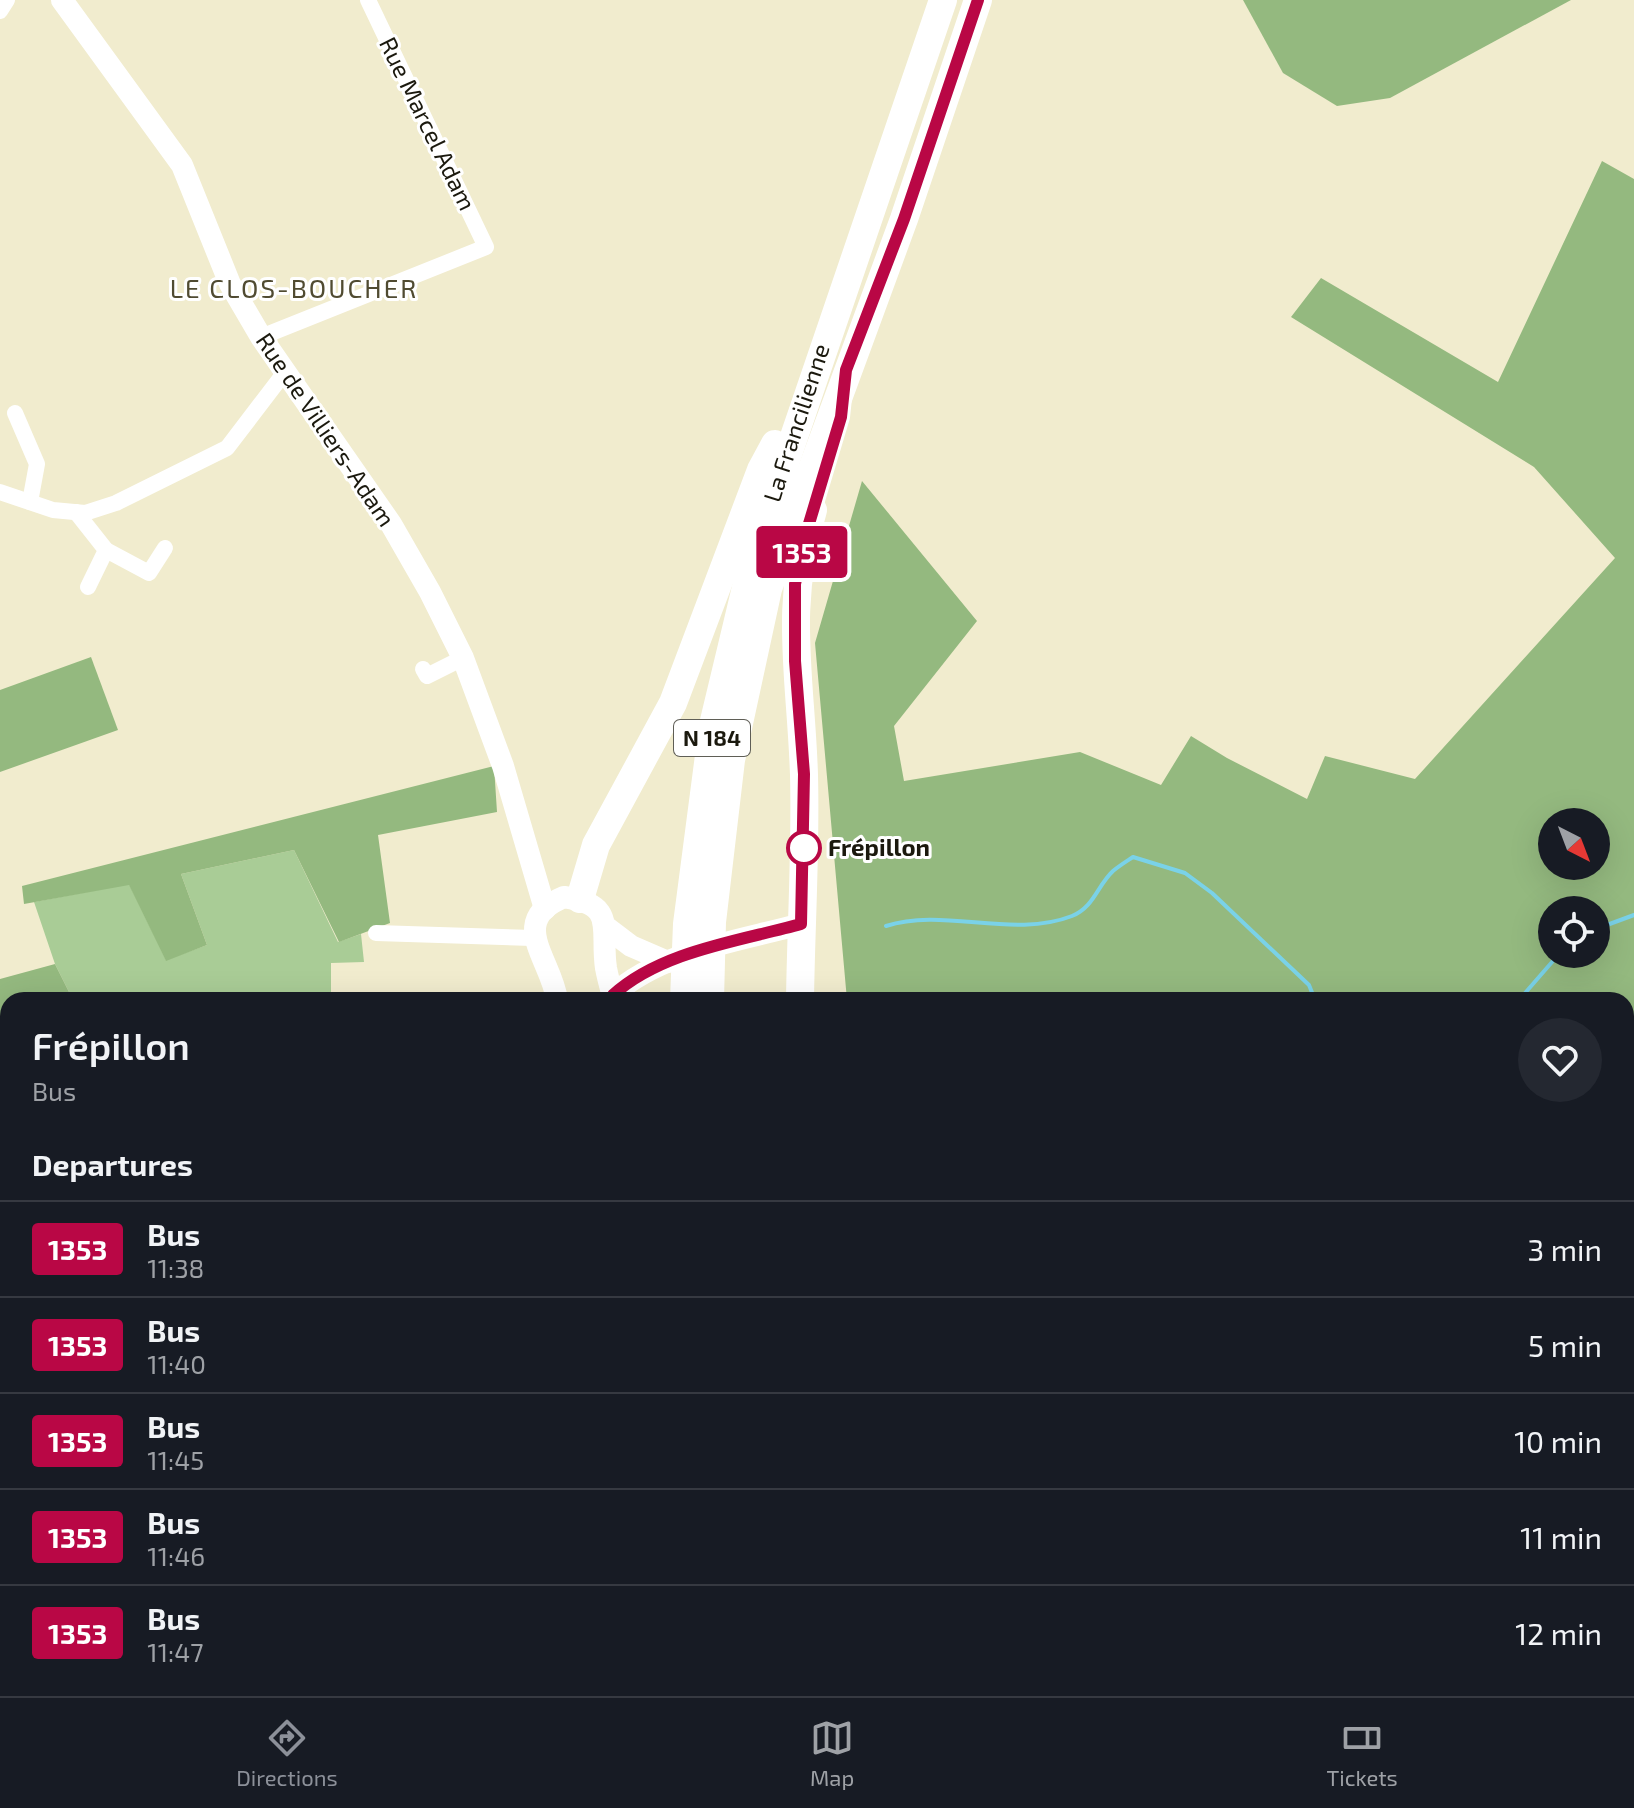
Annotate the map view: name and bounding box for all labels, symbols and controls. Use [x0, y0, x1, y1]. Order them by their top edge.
street label: Rue Marcel Adam [374, 32, 483, 215]
district label: LE CLOS-BOUCHER [170, 272, 418, 303]
street label: Rue de Villiers-Adam [251, 327, 402, 531]
street label: La Francilienne [756, 340, 835, 505]
line badge: 1353 [746, 526, 858, 578]
text: 1353 [772, 535, 832, 569]
road number: N 184 [674, 720, 750, 756]
north arrow [1538, 808, 1610, 880]
map controls [1538, 808, 1610, 968]
marker: Frépillon [787, 831, 821, 865]
place label: Frépillon [828, 832, 930, 861]
button: locate [1538, 896, 1610, 968]
button: heart [1518, 1018, 1602, 1102]
text: Frépillon [32, 1022, 190, 1068]
text: Bus [32, 1075, 76, 1106]
text: Departures [32, 1146, 193, 1182]
text: Bus [147, 1216, 200, 1252]
text: 3 min [1527, 1231, 1602, 1267]
text: 1353 [48, 1232, 107, 1266]
text: 11:38 [147, 1252, 204, 1283]
text: Bus [147, 1312, 200, 1348]
text: 5 min [1528, 1327, 1602, 1363]
text: 1353 [48, 1328, 107, 1362]
text: 11:40 [147, 1348, 206, 1379]
text: Bus [147, 1408, 200, 1444]
text: 10 min [1514, 1423, 1602, 1459]
text: 1353 [48, 1424, 107, 1458]
text: 11:45 [147, 1444, 204, 1475]
text: Bus [147, 1504, 200, 1540]
text: 11 min [1520, 1519, 1602, 1555]
text: 1353 [48, 1520, 107, 1554]
text: 11:46 [147, 1540, 205, 1571]
text: Bus [147, 1600, 200, 1636]
text: 12 min [1515, 1615, 1602, 1651]
text: 1353 [48, 1616, 107, 1650]
text: 11:47 [147, 1636, 203, 1667]
tab: Directions [236, 1716, 338, 1790]
tab: Map [810, 1716, 854, 1790]
tab: Tickets [1327, 1716, 1398, 1790]

